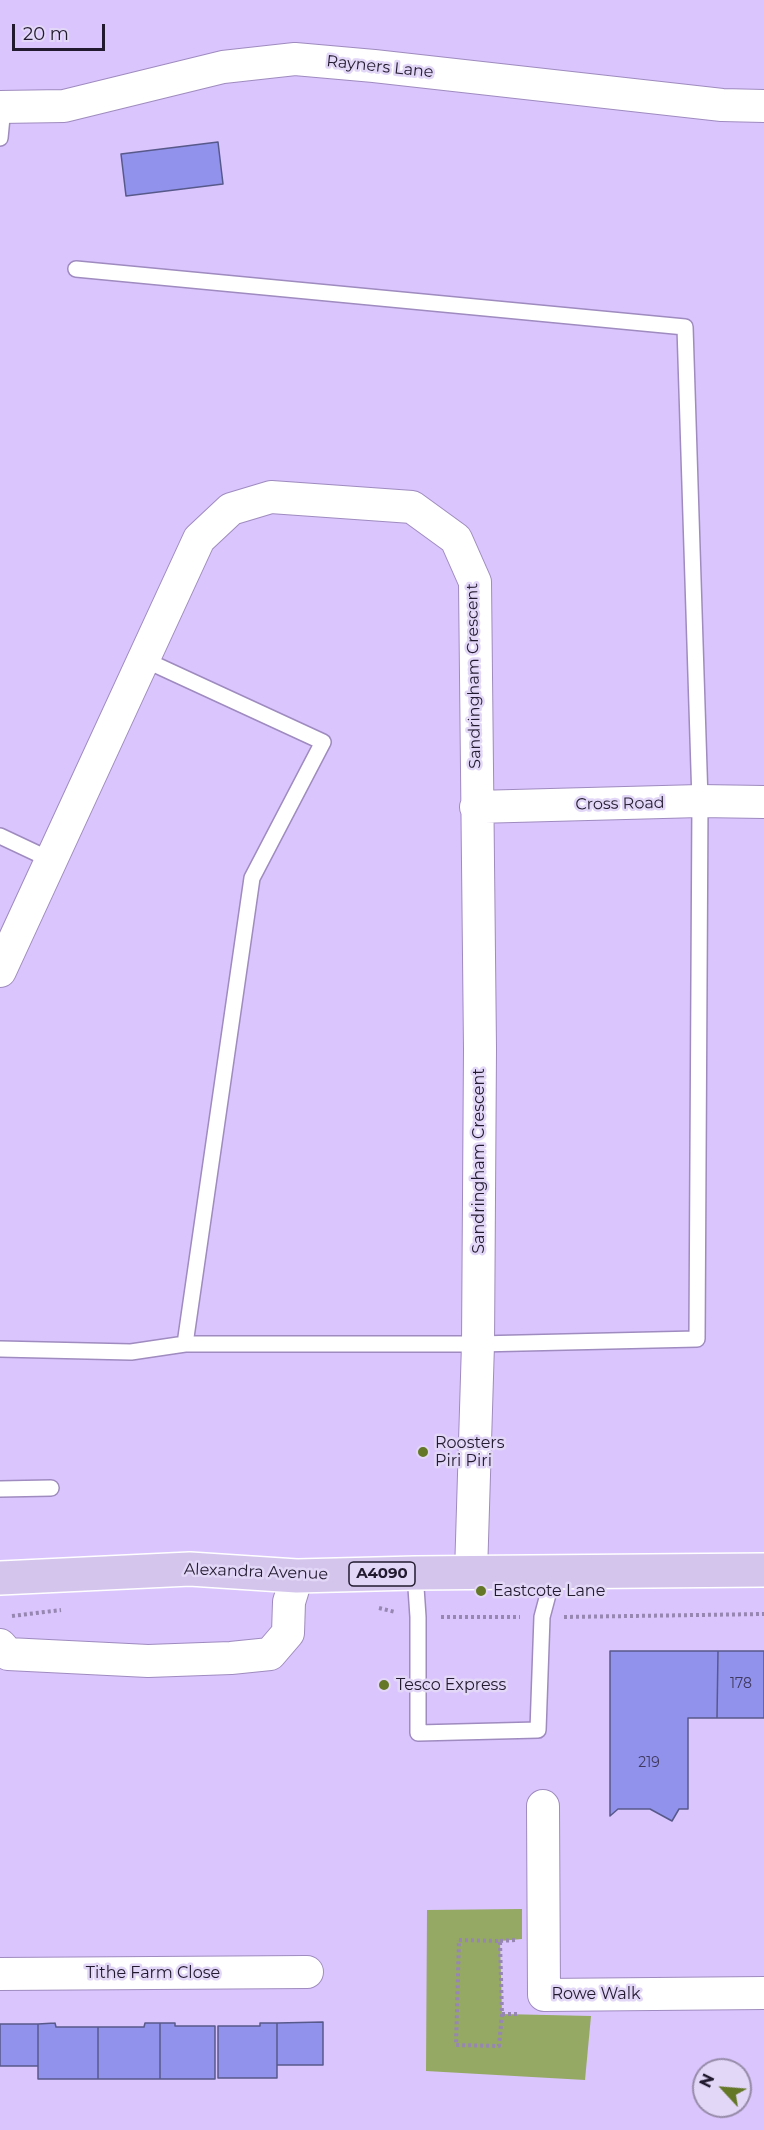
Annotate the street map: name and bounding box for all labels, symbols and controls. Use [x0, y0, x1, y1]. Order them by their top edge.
scale bar [15, 12, 108, 50]
text: 20 m [23, 23, 69, 45]
street label: Rayners Lane [326, 52, 434, 82]
street label: Sandringham Crescent [463, 583, 485, 769]
street label: Cross Road [575, 794, 665, 814]
street label: Sandringham Crescent [469, 1068, 489, 1254]
place label: Roosters Piri Piri [435, 1433, 504, 1471]
marker: Roosters Piri Piri [416, 1445, 430, 1459]
street label: Alexandra Avenue [183, 1560, 329, 1584]
road number: A4090 [349, 1562, 415, 1586]
place label: Eastcote Lane [493, 1581, 605, 1601]
marker: Eastcote Lane [474, 1584, 488, 1598]
place label: Tesco Express [396, 1675, 506, 1695]
house number: 178 [730, 1676, 752, 1692]
marker: Tesco Express [377, 1678, 391, 1692]
house number: 219 [638, 1755, 660, 1771]
street label: Tithe Farm Close [86, 1963, 220, 1983]
street label: Rowe Walk [551, 1984, 641, 2004]
north arrow [692, 2058, 752, 2118]
text: N [696, 2071, 719, 2091]

